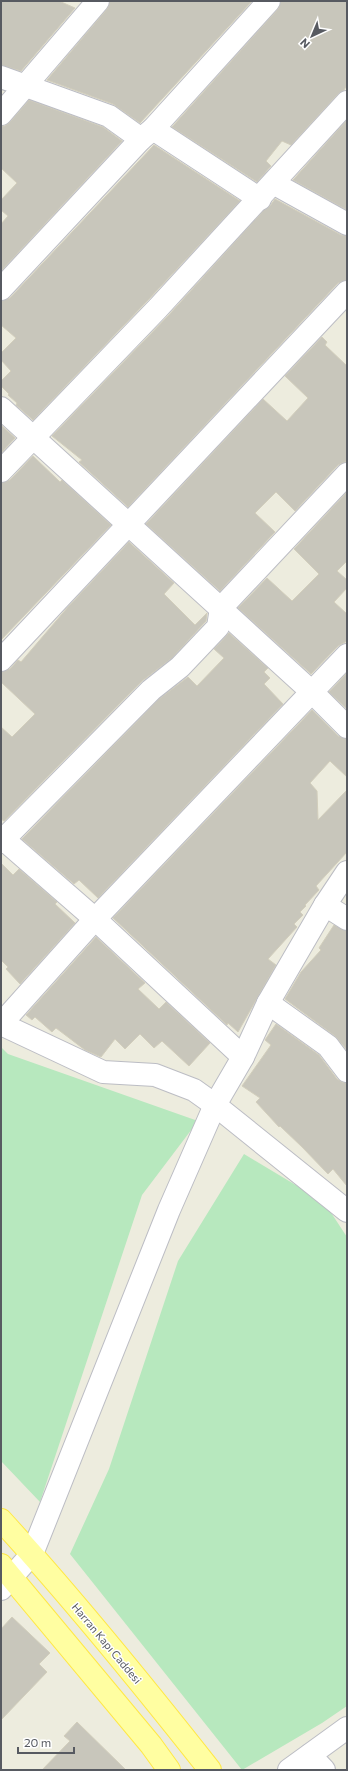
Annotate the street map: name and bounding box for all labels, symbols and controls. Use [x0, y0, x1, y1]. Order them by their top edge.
north arrow [292, 16, 332, 56]
text: N [297, 36, 312, 51]
street label: Harran Kapı Caddesi [70, 1600, 145, 1686]
scale bar [18, 1729, 74, 1755]
text: 20 m [24, 1735, 51, 1749]

